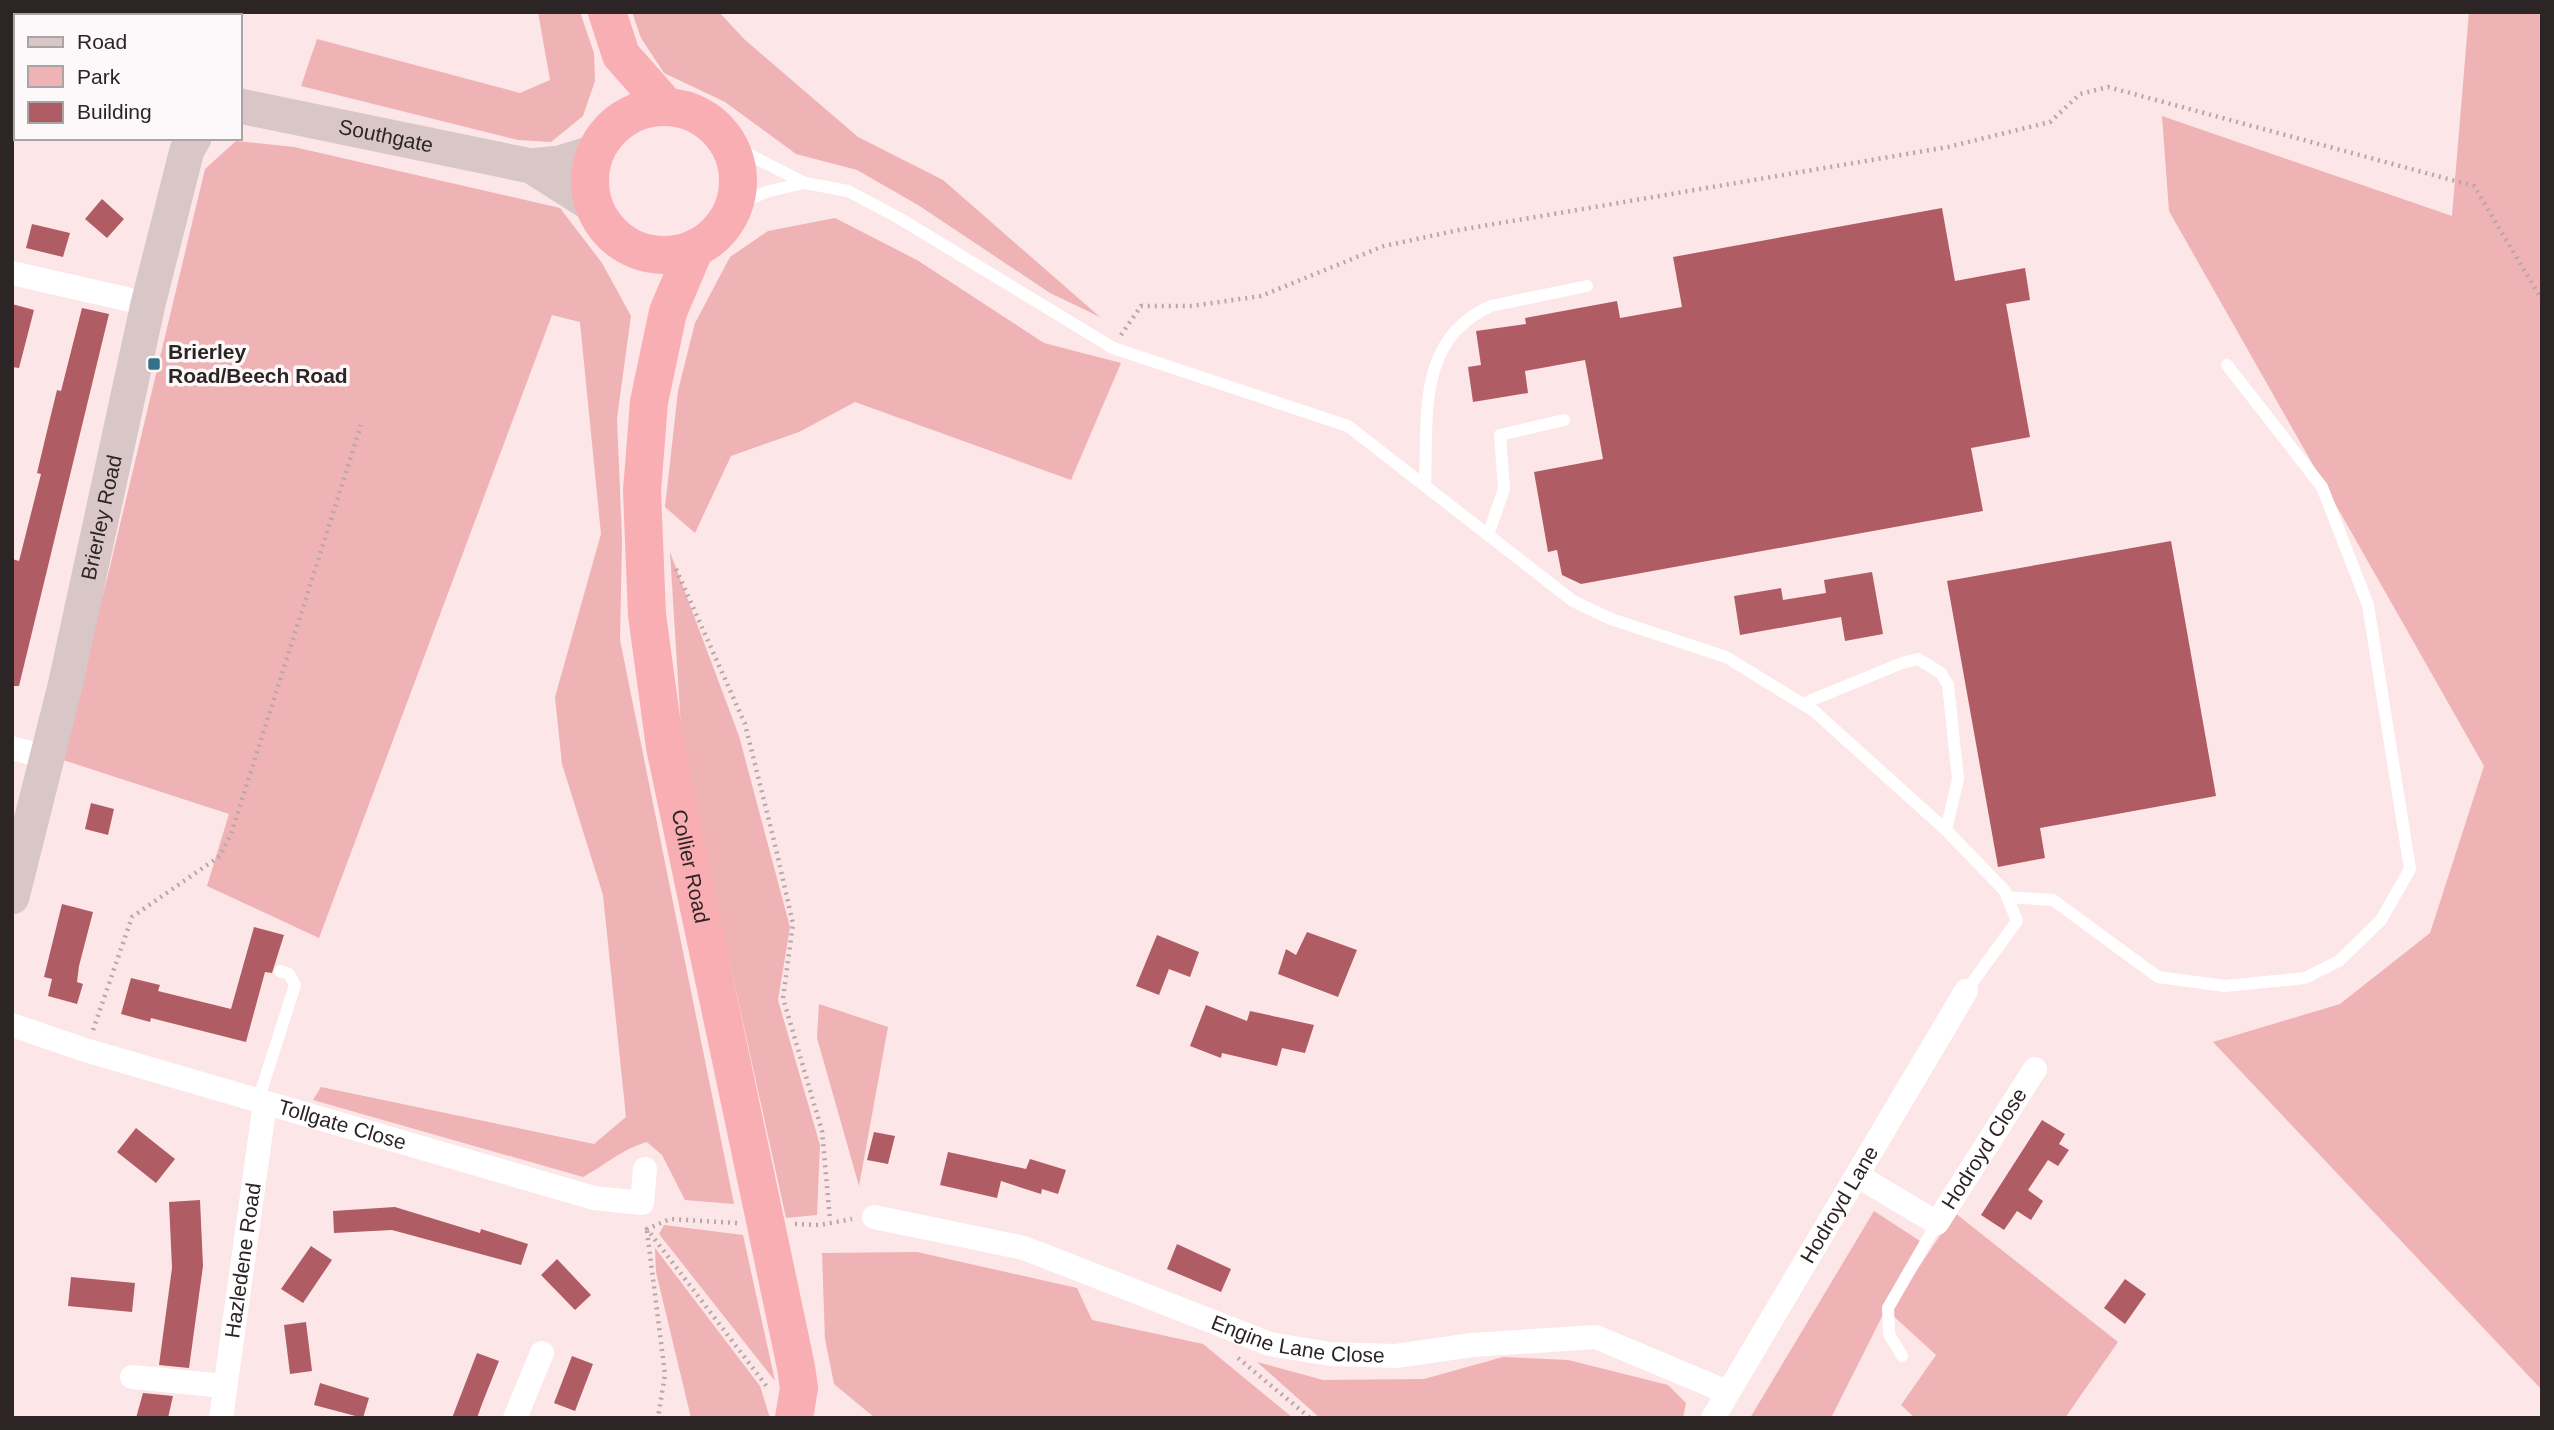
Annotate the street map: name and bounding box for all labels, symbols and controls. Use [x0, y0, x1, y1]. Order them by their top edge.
legend [14, 14, 242, 140]
text: Road [77, 30, 127, 53]
text: Park [77, 65, 121, 88]
text: Building [77, 100, 152, 123]
street label: Southgate [337, 115, 435, 157]
place label: Brierley Road/Beech Road [168, 340, 348, 387]
marker: Brierley Road/Beech Road [146, 356, 162, 372]
street label: Brierley Road [76, 453, 126, 582]
street label: Collier Road [667, 807, 714, 925]
street label: Hodroyd Close [1937, 1084, 2031, 1213]
street label: Tollgate Close [276, 1095, 409, 1154]
street label: Hodroyd Lane [1795, 1142, 1883, 1267]
street label: Hazledene Road [220, 1181, 265, 1340]
street label: Engine Lane Close [1208, 1310, 1385, 1367]

